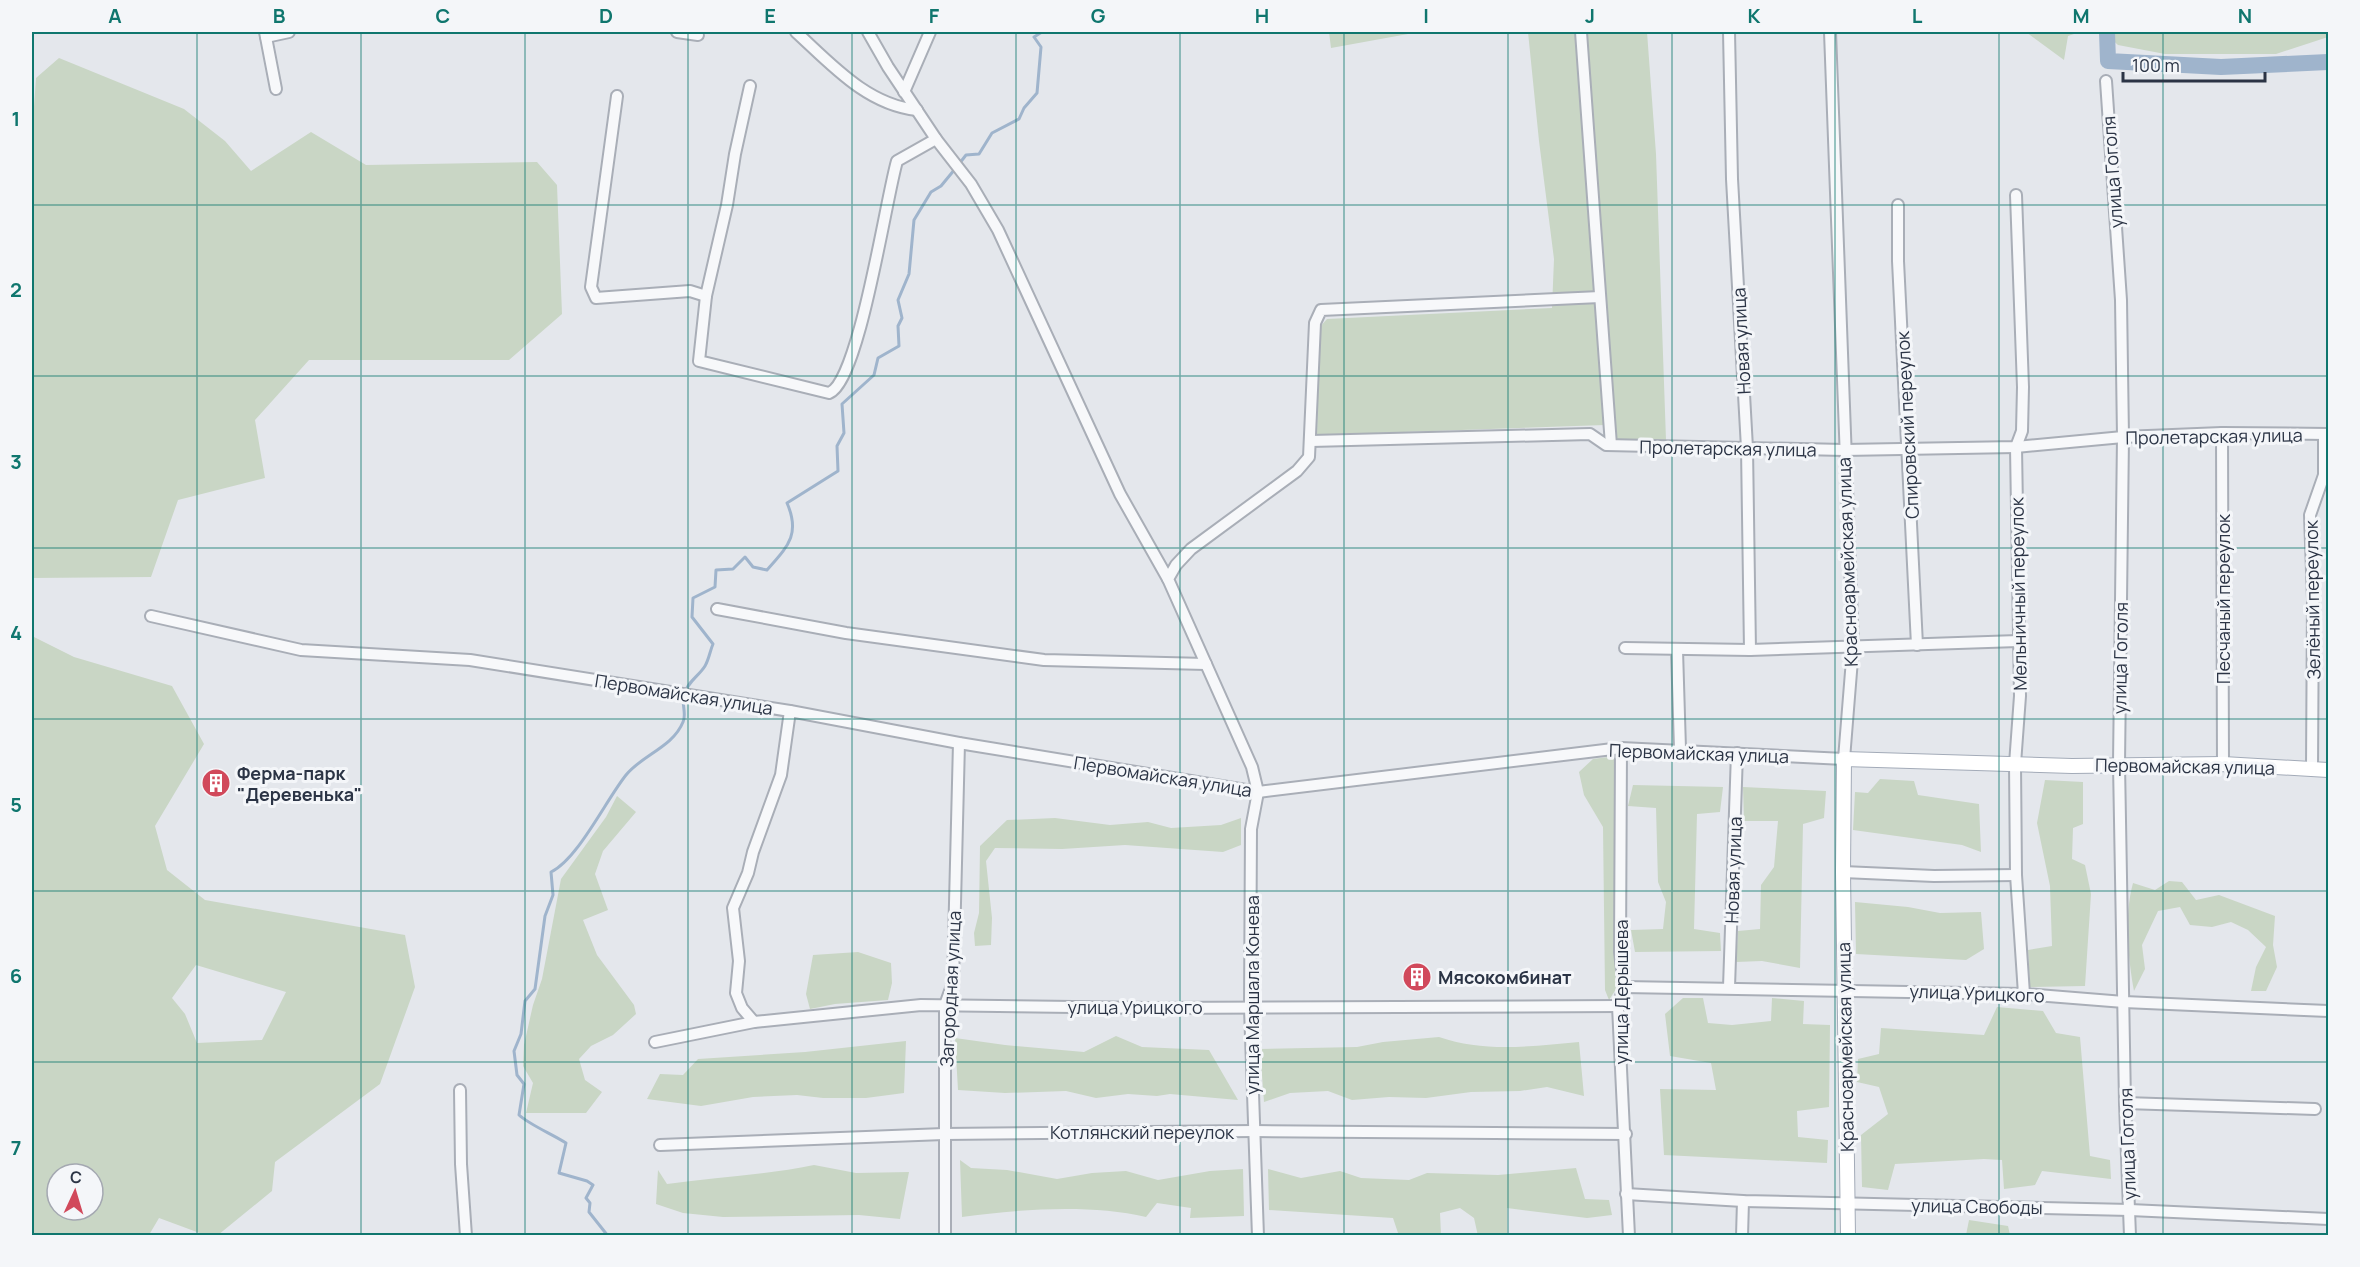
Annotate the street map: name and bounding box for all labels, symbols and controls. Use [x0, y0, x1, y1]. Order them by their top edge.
text: A [108, 2, 122, 29]
text: B [273, 2, 286, 29]
text: C [436, 2, 450, 29]
text: D [599, 2, 613, 29]
text: E [764, 2, 776, 29]
text: F [929, 2, 940, 29]
text: G [1091, 2, 1106, 29]
text: H [1255, 2, 1269, 29]
text: I [1423, 2, 1429, 29]
text: J [1585, 2, 1595, 29]
text: K [1748, 2, 1761, 29]
text: L [1912, 2, 1923, 29]
text: M [2072, 2, 2090, 29]
text: N [2238, 2, 2252, 29]
scale bar [2123, 45, 2266, 83]
text: 100 m [2132, 53, 2180, 77]
text: 1 [12, 105, 20, 132]
street label: улица Гоголя [2096, 115, 2128, 229]
text: 2 [10, 276, 22, 303]
street label: Новая улица [1726, 287, 1756, 395]
street label: Спировский переулок [1890, 329, 1924, 520]
street label: Пролетарская улица [2125, 422, 2303, 450]
street label: Пролетарская улица [1639, 434, 1817, 462]
text: 3 [10, 448, 22, 475]
street label: Красноармейская улица [1831, 457, 1863, 667]
street label: Мельничный переулок [2004, 496, 2032, 691]
street label: Песчаный переулок [2211, 513, 2235, 684]
street label: Зелёный переулок [2299, 519, 2325, 680]
street label: улица Гоголя [2107, 602, 2133, 714]
text: 4 [10, 619, 22, 646]
street label: Первомайская улица [593, 668, 775, 720]
street label: Первомайская улица [1609, 738, 1789, 768]
street label: Первомайская улица [1072, 750, 1254, 802]
street label: Первомайская улица [2095, 752, 2275, 780]
place label: Ферма-парк "Деревенька" [237, 761, 362, 806]
building icon: Ферма-парк "Деревенька" [200, 767, 232, 799]
text: 5 [10, 791, 22, 818]
street label: Новая улица [1719, 816, 1747, 924]
street label: улица Маршала Конева [1240, 895, 1264, 1095]
street label: Загородная улица [934, 910, 966, 1068]
street label: улица Дерышева [1609, 920, 1633, 1064]
street label: Красноармейская улица [1831, 942, 1859, 1152]
building icon: Мясокомбинат [1401, 961, 1433, 993]
text: 6 [10, 962, 22, 989]
place label: Мясокомбинат [1438, 965, 1572, 989]
street label: улица Урицкого [1909, 979, 2045, 1007]
street label: улица Урицкого [1067, 995, 1203, 1019]
street label: улица Гоголя [2113, 1087, 2141, 1201]
street label: Котлянский переулок [1050, 1120, 1235, 1144]
text: 7 [11, 1134, 21, 1161]
north arrow [45, 1162, 105, 1222]
text: С [69, 1166, 83, 1188]
street label: улица Свободы [1911, 1193, 2043, 1219]

